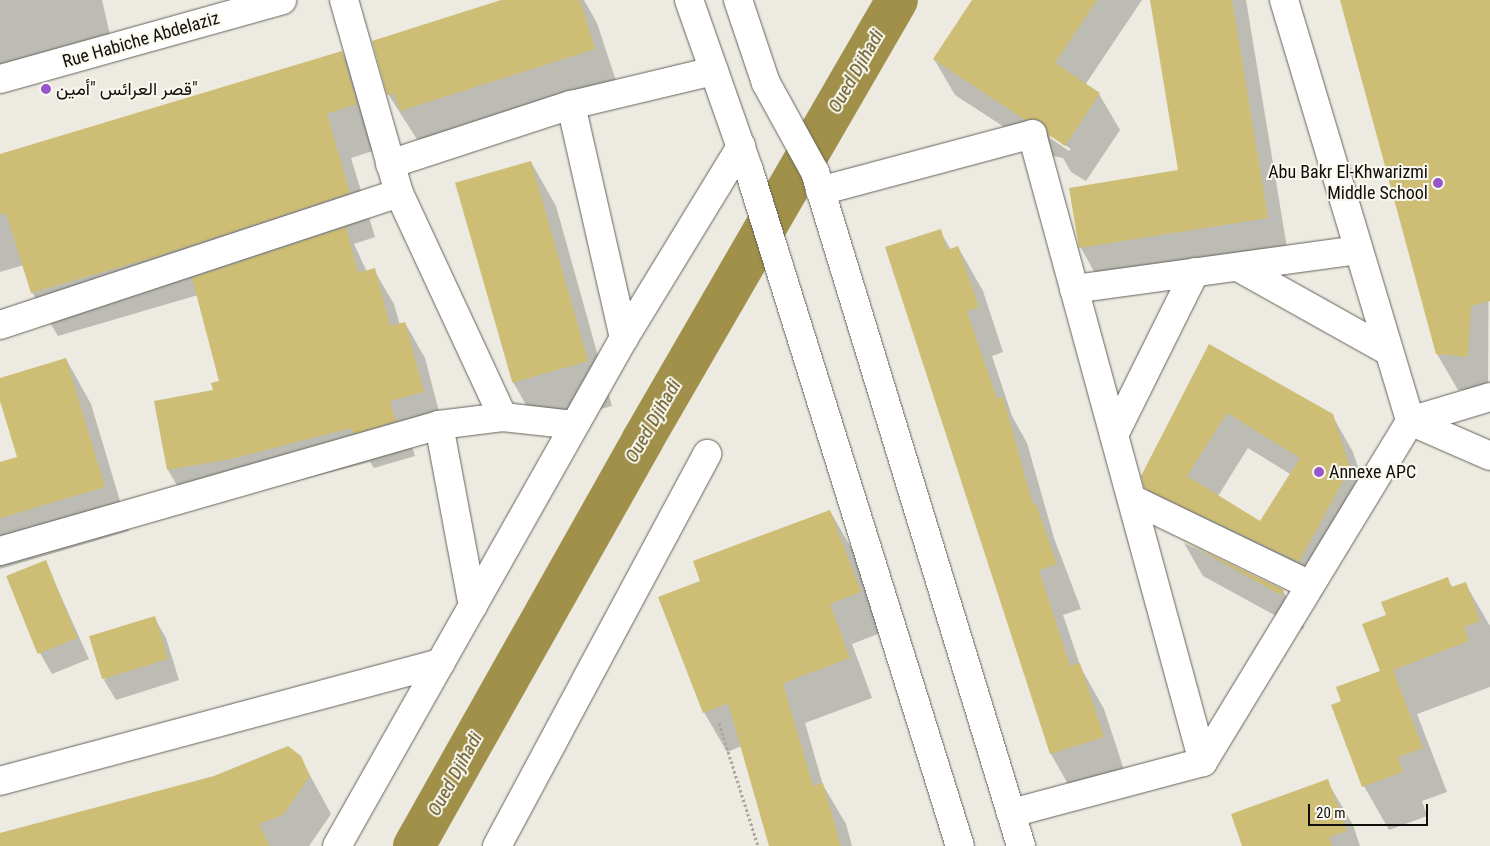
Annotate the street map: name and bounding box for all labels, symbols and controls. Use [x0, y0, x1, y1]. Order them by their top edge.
street label: Rue Habiche Abdelaziz [60, 7, 222, 73]
water label: Oued Djihadi [823, 25, 889, 117]
place label: قصر العرائس "أمين" [56, 78, 198, 100]
marker: قصر العرائس "أمين" [40, 83, 52, 95]
place label: Abu Bakr El-Khwarizmi Middle School [1268, 162, 1428, 204]
marker: Abu Bakr El-Khwarizmi Middle School [1432, 177, 1444, 189]
water label: Oued Djihadi [620, 375, 686, 467]
place label: Annexe APC [1329, 461, 1416, 483]
marker: Annexe APC [1313, 466, 1325, 478]
water label: Oued Djihadi [423, 728, 487, 820]
scale bar [1310, 794, 1430, 826]
text: 20 m [1316, 804, 1346, 822]

